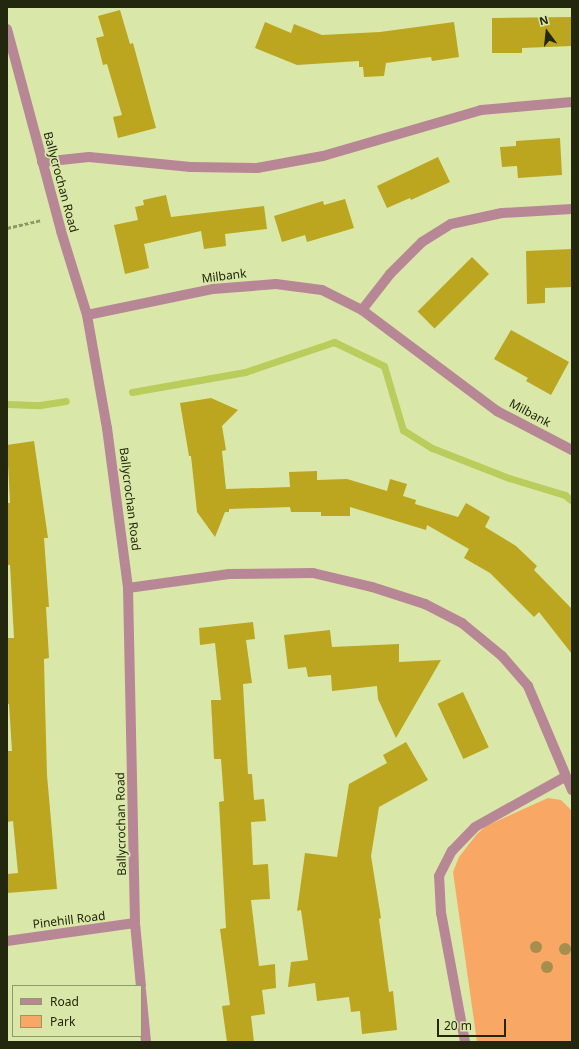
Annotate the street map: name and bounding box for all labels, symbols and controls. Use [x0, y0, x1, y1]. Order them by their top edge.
north arrow [527, 12, 567, 52]
text: N [537, 12, 550, 28]
street label: Ballycrochan Road [41, 130, 81, 234]
street label: Milbank [201, 266, 247, 286]
street label: Milbank [507, 396, 553, 430]
street label: Ballycrochan Road [117, 447, 143, 551]
street label: Ballycrochan Road [113, 772, 129, 876]
street label: Pinehill Road [32, 908, 106, 932]
legend [12, 985, 142, 1037]
text: Road [50, 993, 79, 1010]
scale bar [439, 1011, 508, 1037]
text: Park [50, 1013, 75, 1030]
text: 20 m [444, 1017, 472, 1034]

